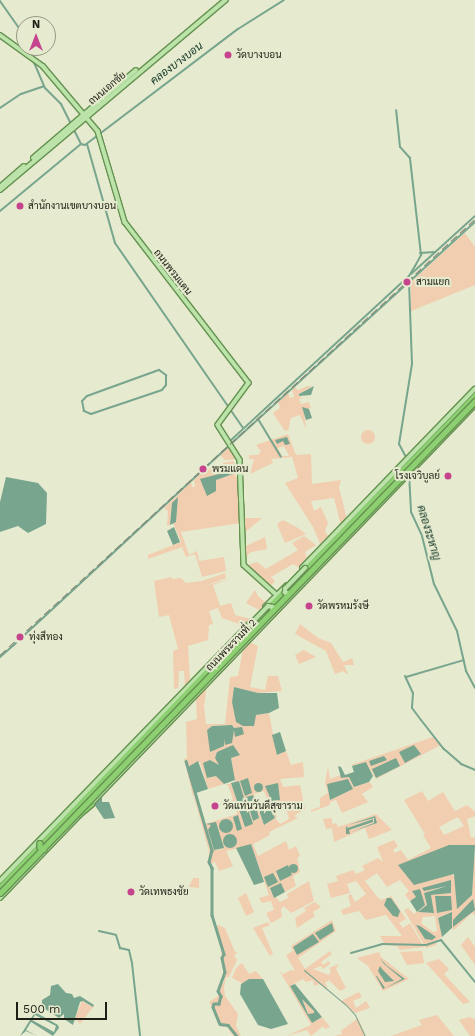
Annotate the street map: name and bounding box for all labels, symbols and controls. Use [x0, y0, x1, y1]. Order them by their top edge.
north arrow [16, 16, 56, 56]
text: N [32, 18, 40, 31]
water label: คลองบางบอน [148, 40, 206, 88]
place label: วัดบางบอน [236, 49, 282, 61]
marker: วัดบางบอน [223, 50, 233, 60]
street label: ถนนเอกชัย [86, 69, 128, 107]
place label: สำนักงานเขตบางบอน [28, 200, 116, 212]
marker: สำนักงานเขตบางบอน [15, 201, 25, 211]
street label: ถนนพรมแดน [151, 247, 195, 297]
marker: สามแยก [401, 276, 413, 288]
place label: สามแยก [416, 276, 450, 288]
marker: พรมแดน [197, 463, 209, 475]
place label: พรมแดน [212, 463, 248, 475]
place label: โรงเจวิบูลย์ [395, 470, 440, 482]
marker: โรงเจวิบูลย์ [443, 471, 453, 481]
water label: คลองระหาญ [413, 504, 443, 562]
place label: วัดพรหมรังษี [317, 600, 369, 612]
marker: วัดพรหมรังษี [304, 601, 314, 611]
street label: ถนนพระรามที่ 2 [203, 617, 259, 673]
marker: ทุ่งสีทอง [14, 631, 26, 643]
place label: ทุ่งสีทอง [29, 631, 63, 643]
place label: วัดแท่นวันดีสุขาราม [223, 800, 303, 812]
marker: วัดแท่นวันดีสุขาราม [210, 801, 220, 811]
place label: วัดเทพธงชัย [139, 886, 189, 898]
marker: วัดเทพธงชัย [126, 887, 136, 897]
scale bar [18, 994, 109, 1020]
text: 500 m [23, 1002, 60, 1016]

